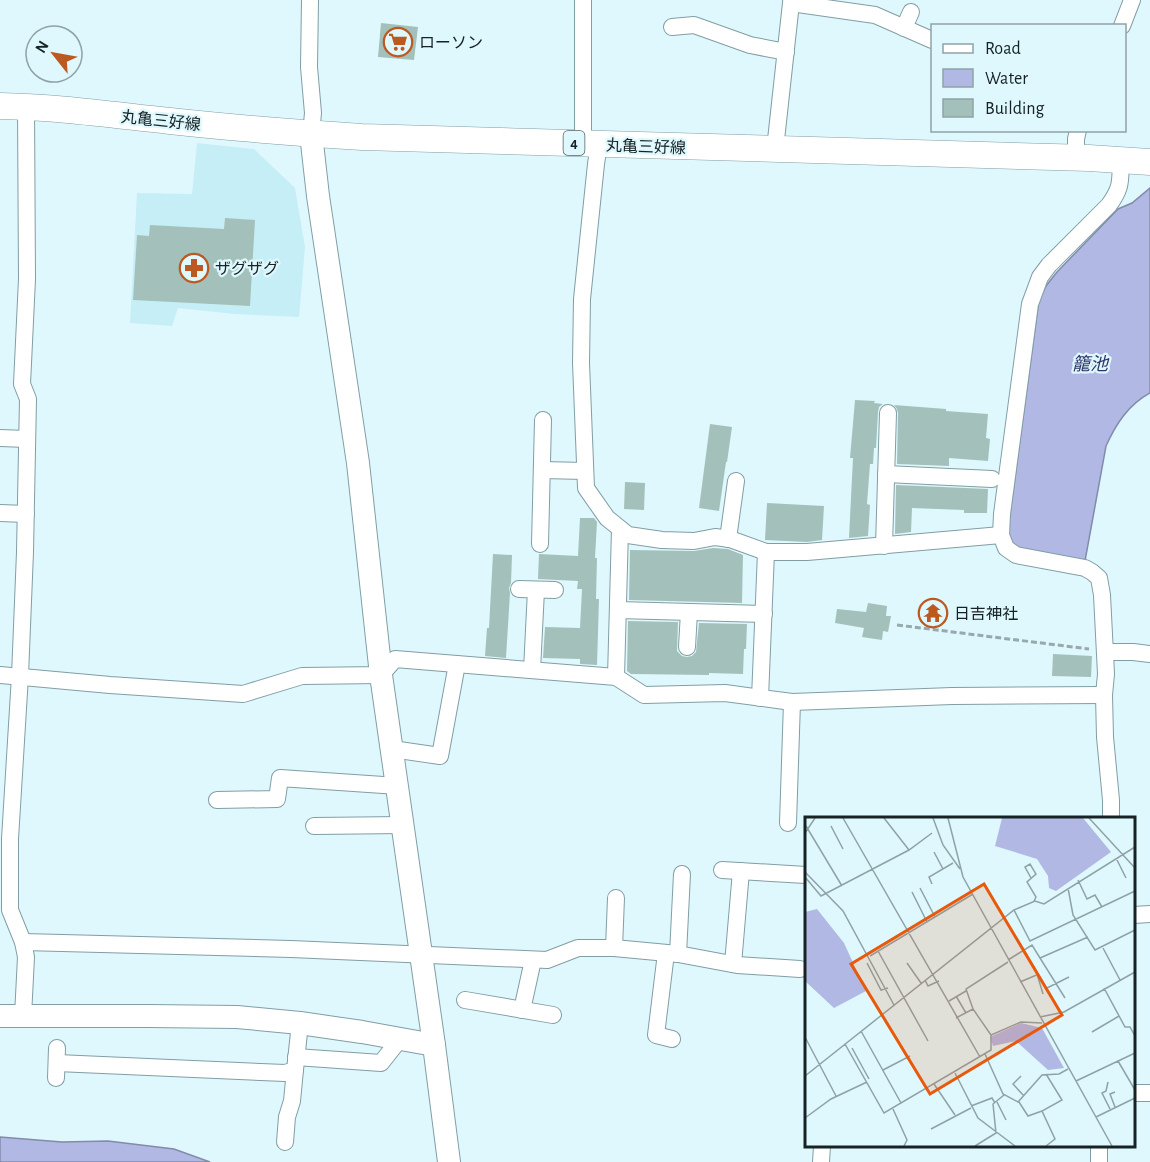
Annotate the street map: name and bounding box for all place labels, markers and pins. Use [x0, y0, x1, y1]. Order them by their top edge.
supermarket icon: ローソン [382, 26, 414, 58]
place label: ローソン [419, 35, 483, 51]
pharmacy icon: ザグザグ [178, 252, 210, 284]
place label: ザグザグ [215, 260, 279, 277]
temple icon: 日吉神社 [917, 597, 949, 629]
place label: 日吉神社 [954, 606, 1018, 622]

